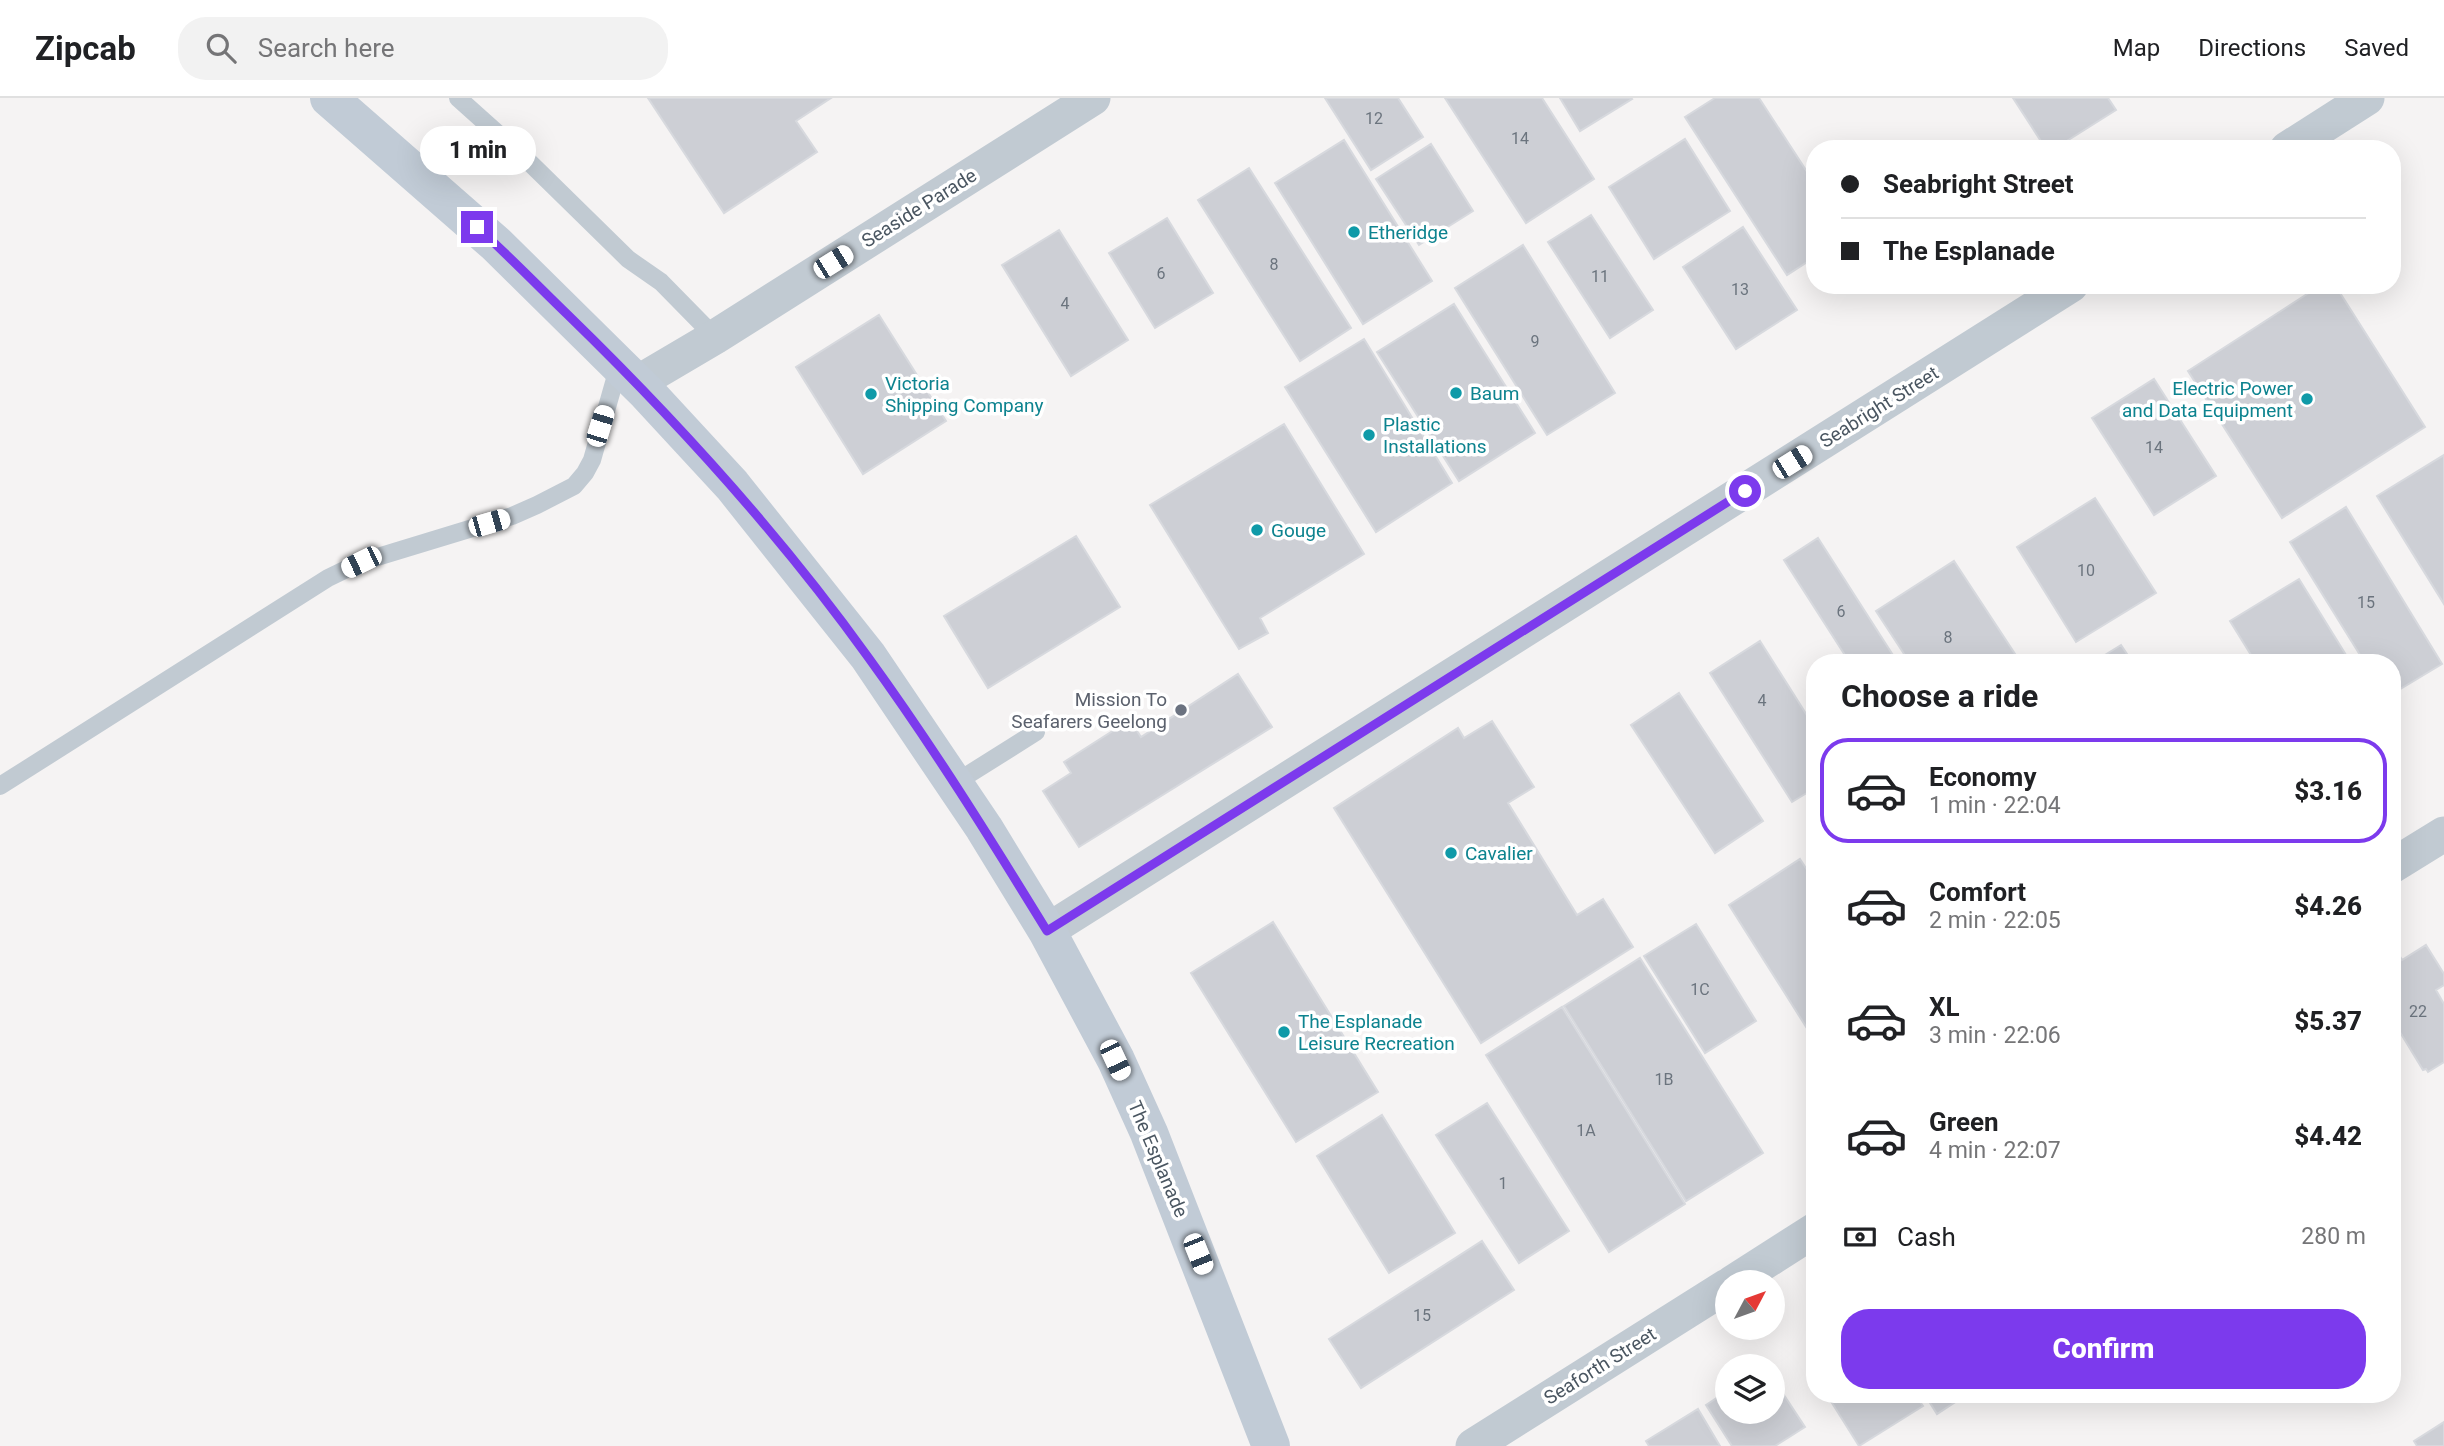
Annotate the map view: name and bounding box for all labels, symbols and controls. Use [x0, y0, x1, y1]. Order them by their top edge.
search box [178, 17, 668, 80]
text: Zipcab [35, 29, 136, 68]
icon: search [202, 29, 240, 67]
text: Search here [258, 33, 395, 63]
text: Map [2113, 34, 2160, 62]
text: Directions [2198, 34, 2306, 62]
text: Saved [2344, 34, 2409, 62]
house number: 12 [1365, 109, 1383, 128]
callout: 1 min [419, 125, 535, 174]
house number: 14 [1511, 129, 1529, 148]
text: 1 min [449, 137, 507, 164]
street label: Seaside Parade [857, 164, 981, 252]
text: Seabright Street [1883, 169, 2074, 199]
route end [461, 211, 493, 243]
place label: Etheridge [1368, 221, 1448, 244]
marker: Etheridge [1346, 224, 1362, 240]
text: The Esplanade [1883, 236, 2055, 266]
car [810, 242, 857, 282]
house number: 8 [1270, 255, 1279, 274]
house number: 6 [1157, 264, 1166, 283]
house number: 11 [1591, 267, 1609, 286]
house number: 13 [1731, 280, 1749, 299]
house number: 4 [1061, 294, 1070, 313]
house number: 9 [1531, 332, 1540, 351]
street label: Seabright Street [1815, 361, 1943, 453]
place label: Victoria Shipping Company [885, 372, 1044, 417]
place label: Electric Power and Data Equipment [2122, 377, 2294, 422]
place label: Baum [1470, 382, 1519, 405]
marker: Baum [1448, 385, 1464, 401]
marker: Victoria Shipping Company [863, 386, 879, 402]
marker: Electric Power and Data Equipment [2299, 391, 2315, 407]
car [584, 403, 617, 449]
place label: Plastic Installations [1383, 413, 1487, 458]
marker: Plastic Installations [1361, 427, 1377, 443]
house number: 14 [2145, 438, 2163, 457]
car [1769, 442, 1816, 482]
route start [1729, 475, 1761, 507]
car [466, 507, 513, 539]
place label: Gouge [1271, 519, 1326, 542]
marker: Gouge [1249, 522, 1265, 538]
car [338, 543, 385, 581]
house number: 10 [2077, 561, 2095, 580]
house number: 15 [2357, 593, 2375, 612]
house number: 6 [1837, 602, 1846, 621]
house number: 8 [1944, 628, 1953, 647]
text: Choose a ride [1841, 677, 2038, 715]
place label: Mission To Seafarers Geelong [1011, 688, 1167, 733]
house number: 4 [1758, 691, 1767, 710]
marker: Mission To Seafarers Geelong [1173, 702, 1189, 718]
icon: car [1845, 759, 1908, 822]
text: Economy [1929, 762, 2036, 792]
text: $3.16 [2294, 776, 2362, 806]
text: 1 min · 22:04 [1929, 792, 2061, 819]
place label: Cavalier [1465, 842, 1533, 865]
marker: Cavalier [1443, 845, 1459, 861]
icon: car [1845, 874, 1908, 937]
text: Comfort [1929, 877, 2026, 907]
text: $4.26 [2294, 891, 2362, 921]
text: 2 min · 22:05 [1929, 907, 2061, 934]
house number: 1C [1690, 980, 1710, 999]
icon: car [1845, 989, 1908, 1052]
text: XL [1929, 992, 1960, 1022]
house number: 22 [2409, 1002, 2427, 1021]
text: $5.37 [2294, 1006, 2362, 1036]
place label: The Esplanade Leisure Recreation [1298, 1010, 1455, 1055]
text: 3 min · 22:06 [1929, 1022, 2061, 1049]
marker: The Esplanade Leisure Recreation [1276, 1024, 1292, 1040]
car [1097, 1037, 1134, 1083]
house number: 1B [1655, 1070, 1674, 1089]
street label: The Esplanade [1123, 1097, 1193, 1221]
icon: car [1845, 1104, 1908, 1167]
text: Green [1929, 1107, 1999, 1137]
house number: 1A [1576, 1121, 1596, 1140]
text: $4.42 [2294, 1121, 2362, 1151]
text: 4 min · 22:07 [1929, 1137, 2061, 1164]
house number: 1 [1499, 1174, 1508, 1193]
icon: cash [1841, 1218, 1879, 1256]
text: Cash [1897, 1222, 1956, 1252]
text: 280 m [2301, 1223, 2366, 1250]
car [1181, 1231, 1216, 1277]
north arrow [1715, 1270, 1785, 1340]
map controls [1715, 1270, 1785, 1424]
house number: 15 [1413, 1306, 1431, 1325]
button: Confirm [1841, 1309, 2366, 1389]
street label: Seaforth Street [1540, 1322, 1660, 1410]
button: layers [1715, 1354, 1785, 1424]

